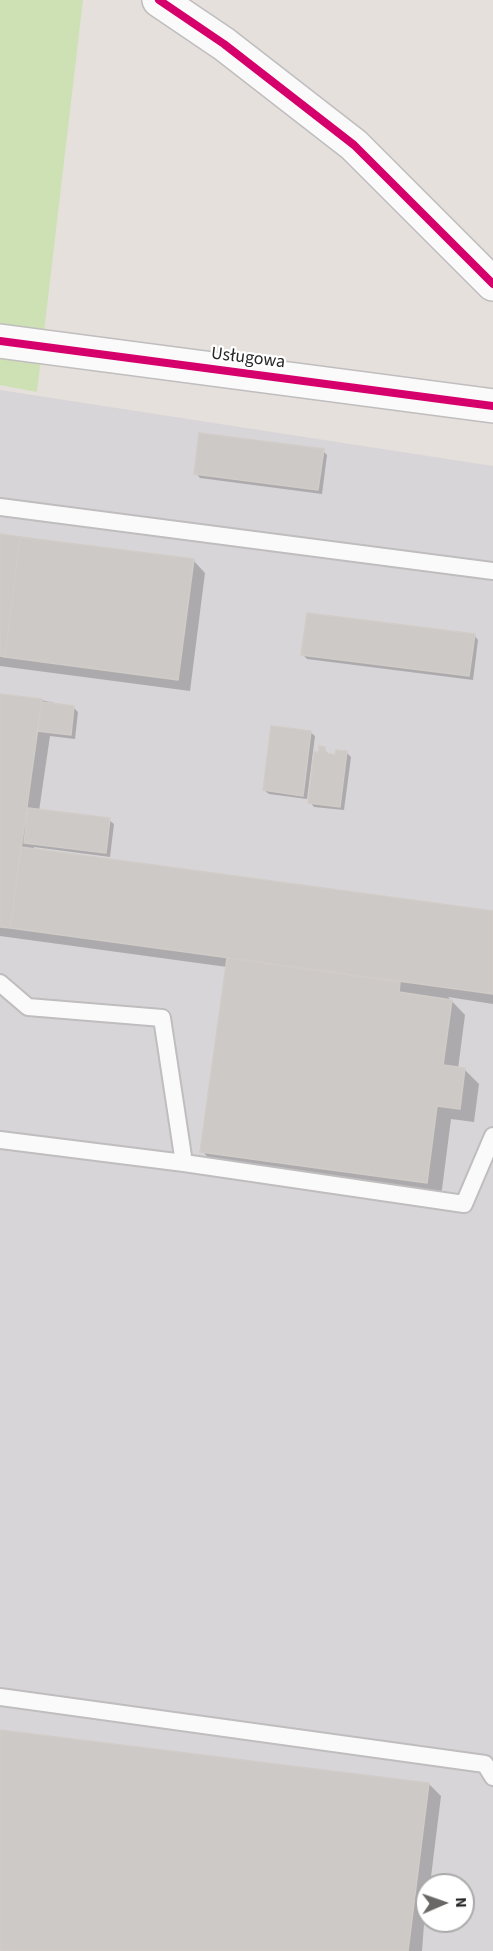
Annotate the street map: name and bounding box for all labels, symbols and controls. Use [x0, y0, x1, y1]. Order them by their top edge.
street label: Usługowa [210, 344, 286, 374]
north arrow [415, 1873, 475, 1933]
text: N [450, 1897, 472, 1908]

